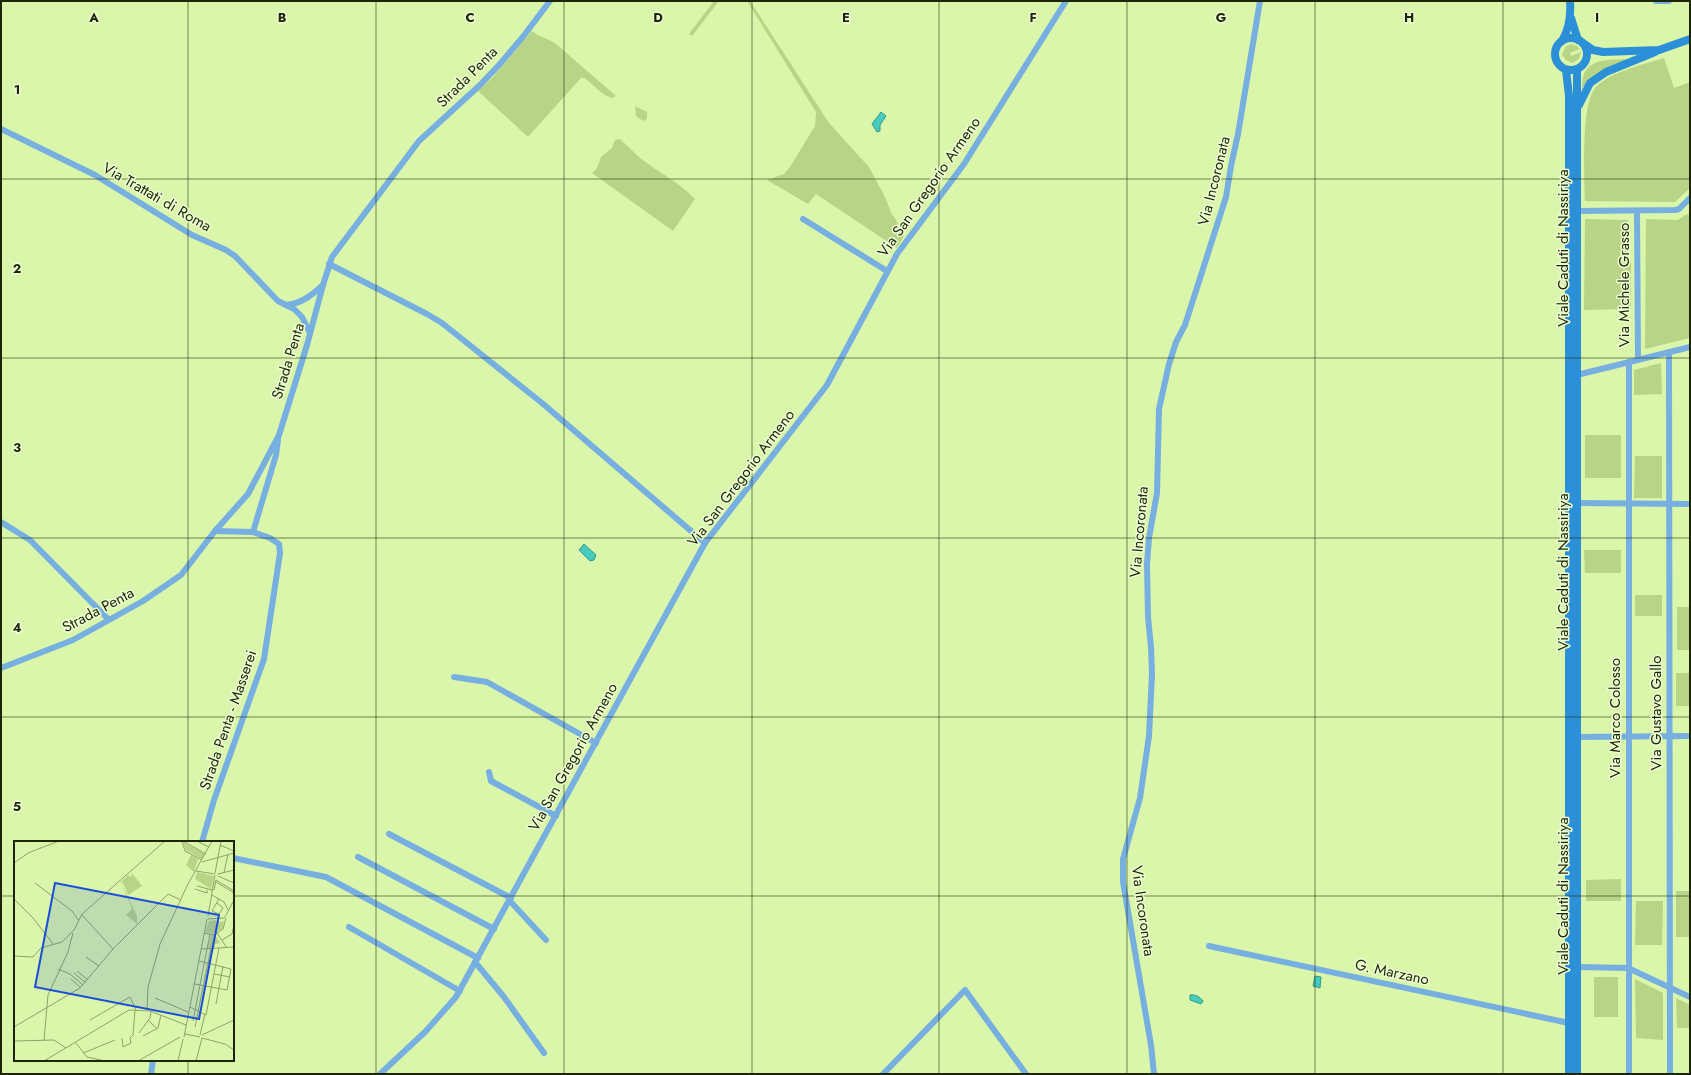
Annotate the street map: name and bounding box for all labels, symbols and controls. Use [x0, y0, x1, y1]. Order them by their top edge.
text: A [88, 8, 99, 27]
text: B [278, 8, 287, 27]
text: C [465, 8, 475, 27]
text: D [653, 8, 663, 27]
text: E [842, 8, 850, 27]
text: F [1029, 8, 1037, 27]
text: G [1216, 8, 1227, 27]
text: H [1404, 8, 1414, 27]
text: I [1595, 8, 1599, 27]
street label: Strada Penta [431, 41, 503, 113]
text: 1 [14, 80, 20, 99]
street label: Via San Gregorio Armeno [872, 112, 986, 262]
street label: Via Incoronata [1192, 134, 1236, 228]
street label: Via Trattati di Roma [98, 157, 216, 237]
street label: Viale Caduti di Nassiriya [1552, 169, 1574, 327]
street label: Via Michele Grasso [1613, 223, 1635, 347]
text: 2 [13, 259, 21, 278]
street label: Strada Penta [266, 320, 310, 402]
street label: Via San Gregorio Armeno [682, 405, 800, 551]
text: 3 [13, 438, 21, 457]
street label: Via Incoronata [1124, 485, 1154, 579]
street label: Viale Caduti di Nassiriya [1552, 493, 1574, 651]
street label: Strada Penta [58, 582, 138, 638]
text: 4 [12, 618, 22, 637]
street label: Strada Penta - Masserei [194, 647, 262, 793]
street label: Via Gustavo Gallo [1645, 656, 1667, 770]
street label: Via Marco Colosso [1604, 658, 1626, 778]
street label: Via San Gregorio Armeno [523, 679, 623, 835]
text: 5 [13, 797, 21, 816]
street label: Viale Caduti di Nassiriya [1552, 817, 1574, 975]
inset map [14, 841, 234, 1061]
street label: Via Incoronata [1126, 864, 1160, 958]
street label: G. Marzano [1353, 953, 1431, 991]

